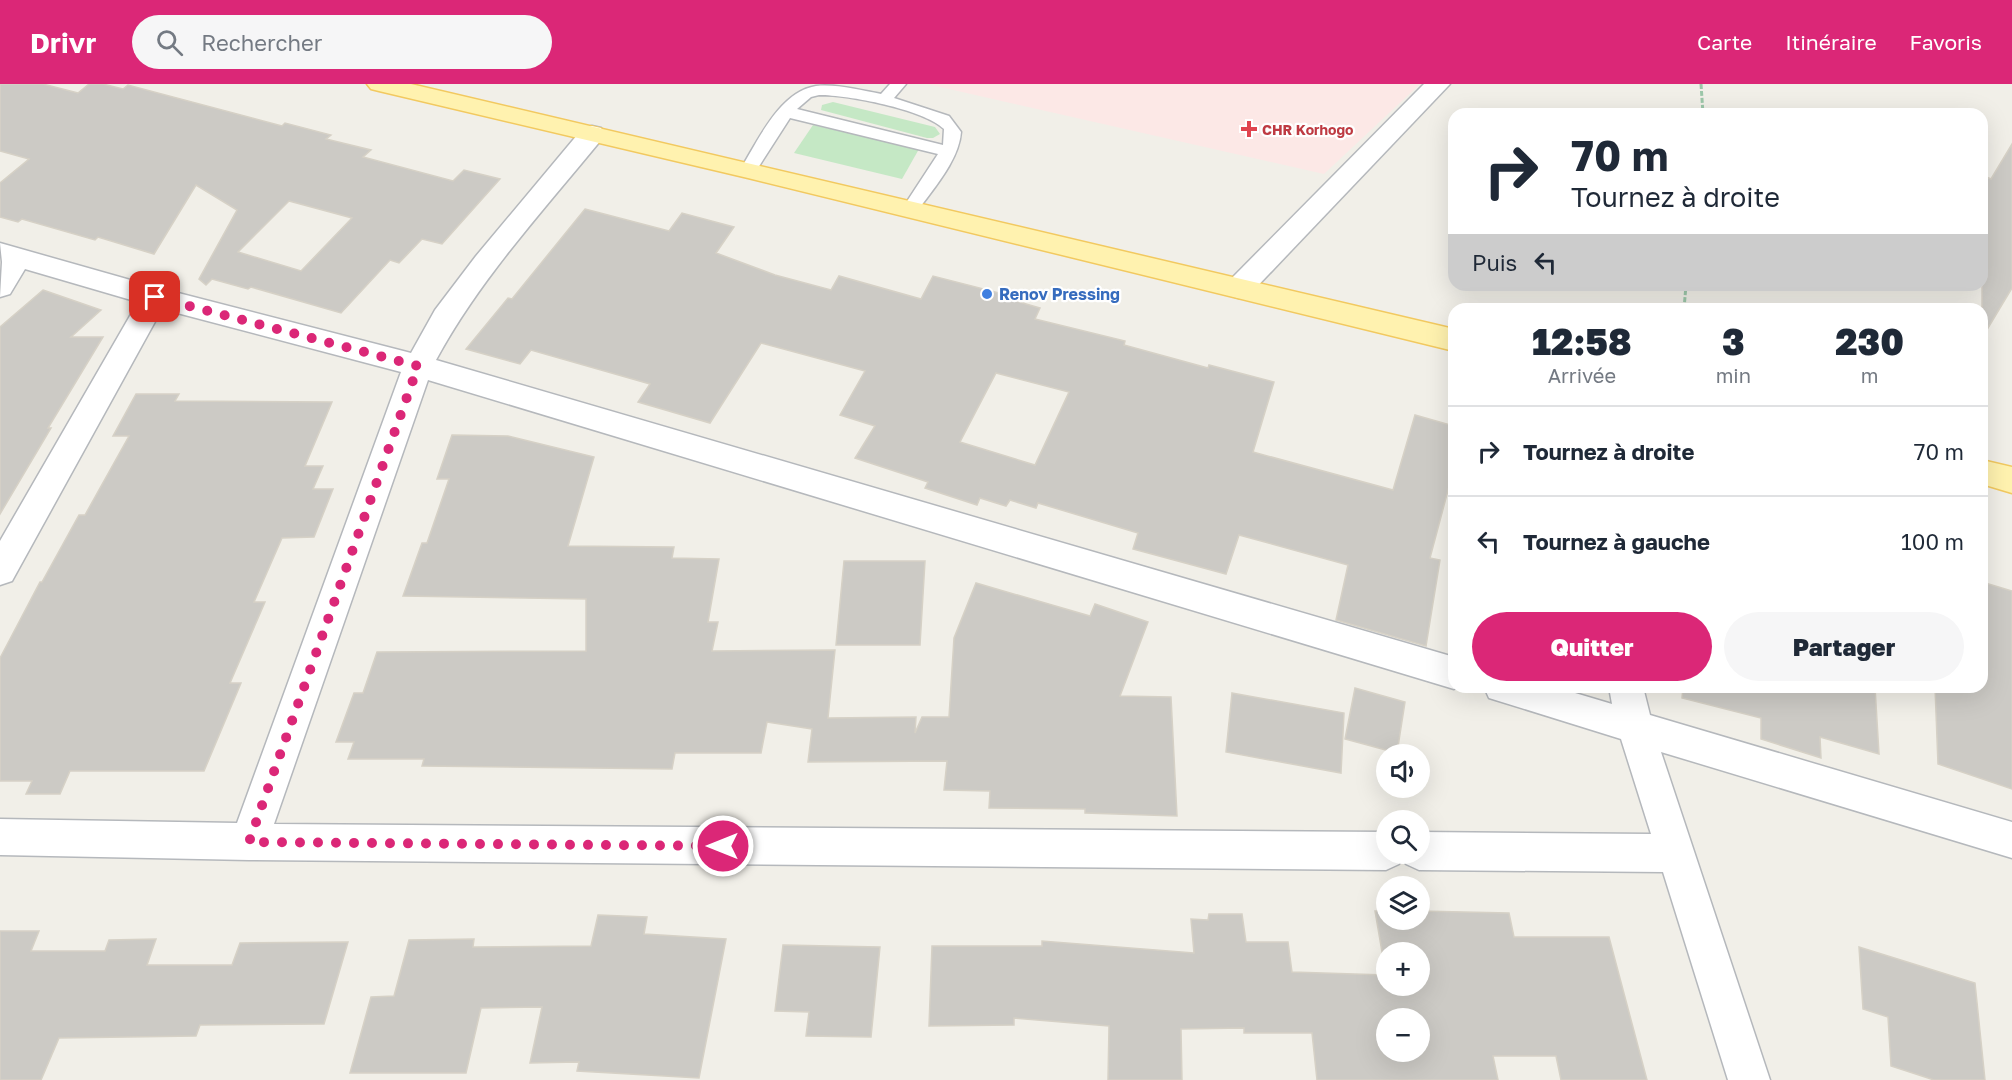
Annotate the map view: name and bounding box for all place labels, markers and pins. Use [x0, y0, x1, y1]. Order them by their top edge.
marker: CHR Korhogo [1240, 120, 1258, 138]
place label: CHR Korhogo [1262, 121, 1353, 138]
pin [129, 271, 180, 322]
place label: Renov Pressing [999, 284, 1120, 304]
marker: Renov Pressing [980, 287, 994, 301]

